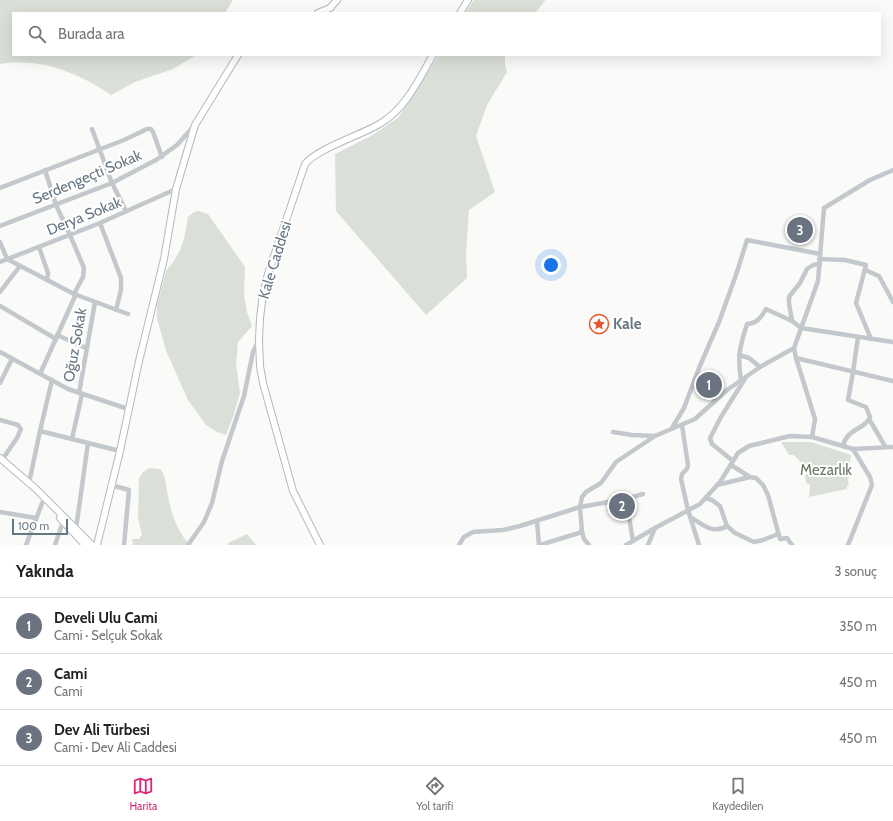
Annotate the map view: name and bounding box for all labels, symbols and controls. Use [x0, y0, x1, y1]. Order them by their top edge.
search box [12, 12, 881, 56]
icon: search [26, 23, 48, 45]
text: Burada ara [58, 25, 125, 43]
street label: Serdengeçti Sokak [30, 146, 144, 208]
street label: Derya Sokak [44, 193, 124, 239]
pin: 3 [787, 215, 813, 245]
street label: Kale Caddesi [255, 219, 295, 301]
your location [541, 255, 561, 275]
street label: Oğuz Sokak [60, 306, 90, 383]
place icon: Kale [588, 313, 610, 335]
place label: Kale [613, 315, 642, 333]
pin: 1 [696, 370, 722, 400]
park label: Mezarlık [800, 461, 852, 479]
pin: 2 [609, 491, 635, 521]
scale bar [12, 517, 68, 536]
text: 100 m [18, 519, 49, 533]
text: Yakında [16, 561, 74, 581]
text: 3 sonuç [835, 563, 877, 579]
text: Develi Ulu Cami [54, 609, 158, 627]
text: 1 [27, 618, 31, 634]
text: 350 m [840, 618, 877, 634]
text: Cami · Selçuk Sokak [54, 627, 163, 643]
text: Cami [54, 665, 87, 683]
text: 2 [26, 674, 32, 690]
text: 450 m [839, 674, 877, 690]
text: Cami [54, 683, 82, 699]
text: Dev Ali Türbesi [54, 721, 150, 739]
text: 3 [25, 730, 33, 746]
text: 450 m [839, 730, 877, 746]
text: Cami · Dev Ali Caddesi [54, 739, 177, 755]
tab: Harita [129, 775, 157, 813]
tab: Yol tarifi [416, 775, 453, 813]
tab: Kaydedilen [712, 775, 764, 813]

